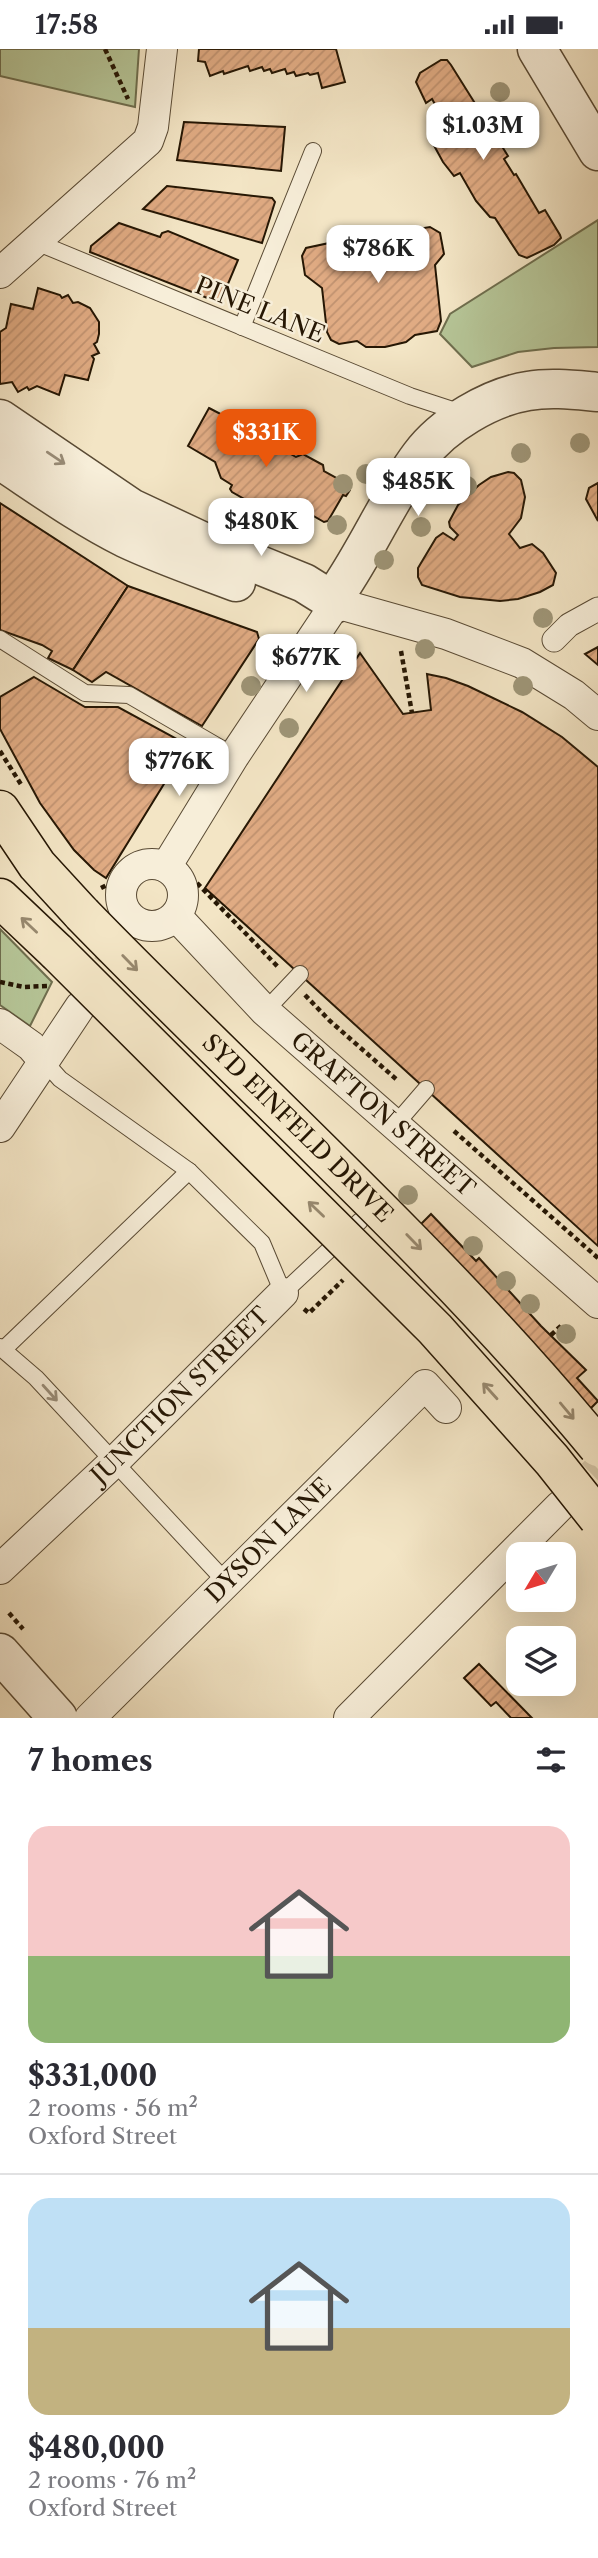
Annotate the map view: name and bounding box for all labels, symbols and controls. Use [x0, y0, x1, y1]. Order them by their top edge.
text: 17:58 [35, 9, 98, 41]
pin: $1.03M [426, 103, 540, 162]
text: $1.03M [442, 111, 524, 139]
pin: $786K [329, 225, 427, 285]
text: $786K [342, 234, 414, 262]
street label: PINE LANE [191, 270, 329, 349]
pin: $331K [217, 409, 315, 469]
text: $331K [232, 418, 300, 446]
one-way arrow [46, 451, 66, 465]
pin: $485K [369, 459, 467, 518]
text: $485K [382, 467, 454, 495]
pin: $480K [212, 498, 310, 558]
text: $480K [224, 507, 298, 535]
pin: $677K [257, 635, 355, 694]
text: $677K [272, 643, 340, 671]
pin: $776K [130, 739, 228, 798]
text: $776K [145, 747, 213, 775]
one-way arrow [21, 916, 38, 933]
one-way arrow [121, 954, 138, 971]
street label: GRAFTON STREET [285, 1026, 481, 1202]
street label: SYD EINFELD DRIVE [197, 1028, 399, 1228]
one-way arrow [308, 1201, 325, 1218]
one-way arrow [406, 1233, 423, 1250]
street label: JUNCTION STREET [82, 1301, 275, 1493]
one-way arrow [482, 1383, 499, 1400]
one-way arrow [42, 1384, 58, 1402]
one-way arrow [560, 1401, 575, 1419]
street label: DYSON LANE [200, 1471, 337, 1609]
north arrow [506, 1542, 576, 1612]
map controls [506, 1542, 576, 1696]
button: layers [506, 1626, 576, 1696]
icon: filters [532, 1741, 570, 1779]
text: 7 homes [28, 1742, 153, 1779]
icon: home [236, 1871, 362, 1997]
text: $331,000 [28, 2057, 157, 2094]
text: 2 rooms · 56 m² [28, 2094, 198, 2122]
text: Oxford Street [28, 2122, 177, 2150]
icon: home [236, 2243, 362, 2369]
text: $480,000 [28, 2429, 165, 2466]
text: 2 rooms · 76 m² [28, 2466, 196, 2494]
text: Oxford Street [28, 2494, 177, 2522]

